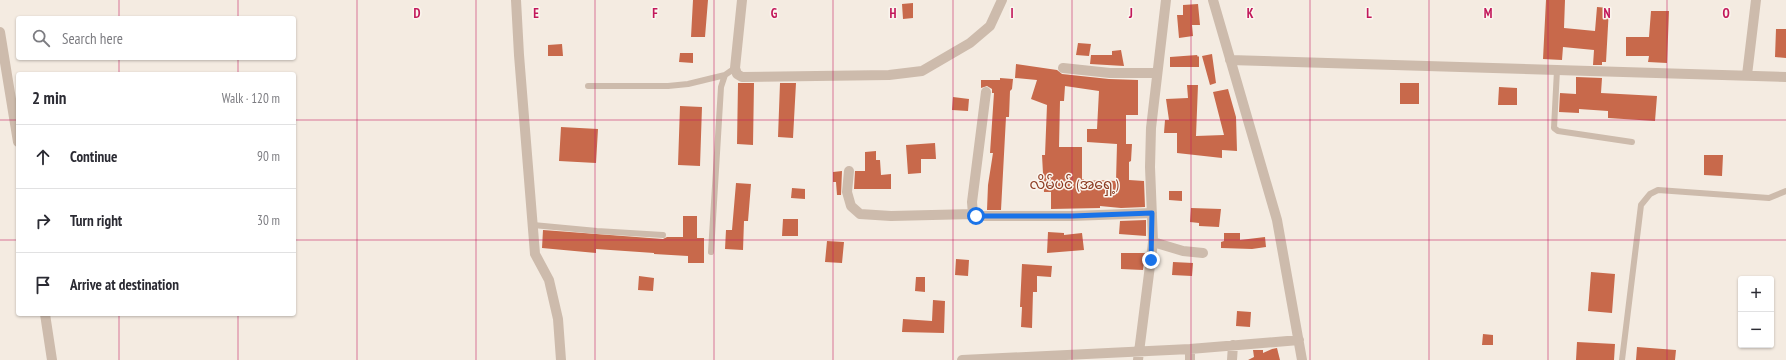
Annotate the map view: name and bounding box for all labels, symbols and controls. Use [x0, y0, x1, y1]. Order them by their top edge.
text: D [414, 5, 421, 22]
text: E [533, 5, 539, 22]
text: F [652, 5, 658, 22]
text: G [771, 5, 778, 22]
text: H [890, 5, 897, 22]
text: I [1010, 5, 1014, 22]
text: J [1128, 5, 1133, 22]
text: K [1247, 5, 1254, 22]
text: L [1366, 5, 1372, 22]
text: M [1484, 5, 1493, 22]
text: N [1603, 5, 1611, 22]
text: O [1722, 5, 1730, 22]
search box [16, 16, 296, 60]
icon: search [30, 27, 52, 49]
text: Search here [62, 29, 123, 48]
text: 2 min [32, 87, 66, 109]
text: Walk · 120 m [222, 90, 280, 107]
icon: ahead [32, 146, 54, 168]
text: Continue [70, 147, 117, 166]
text: 90 m [257, 148, 280, 165]
district label: လိမ်ပင် (အရှေ့) [1029, 174, 1119, 196]
route start [967, 207, 985, 225]
icon: right [32, 210, 54, 232]
text: Turn right [70, 211, 122, 230]
text: 30 m [257, 212, 280, 229]
route end [1142, 251, 1160, 269]
icon: arrive [32, 274, 54, 296]
text: Arrive at destination [70, 275, 179, 294]
map controls [1738, 276, 1774, 348]
button: + [1738, 276, 1774, 312]
button: − [1738, 312, 1774, 348]

